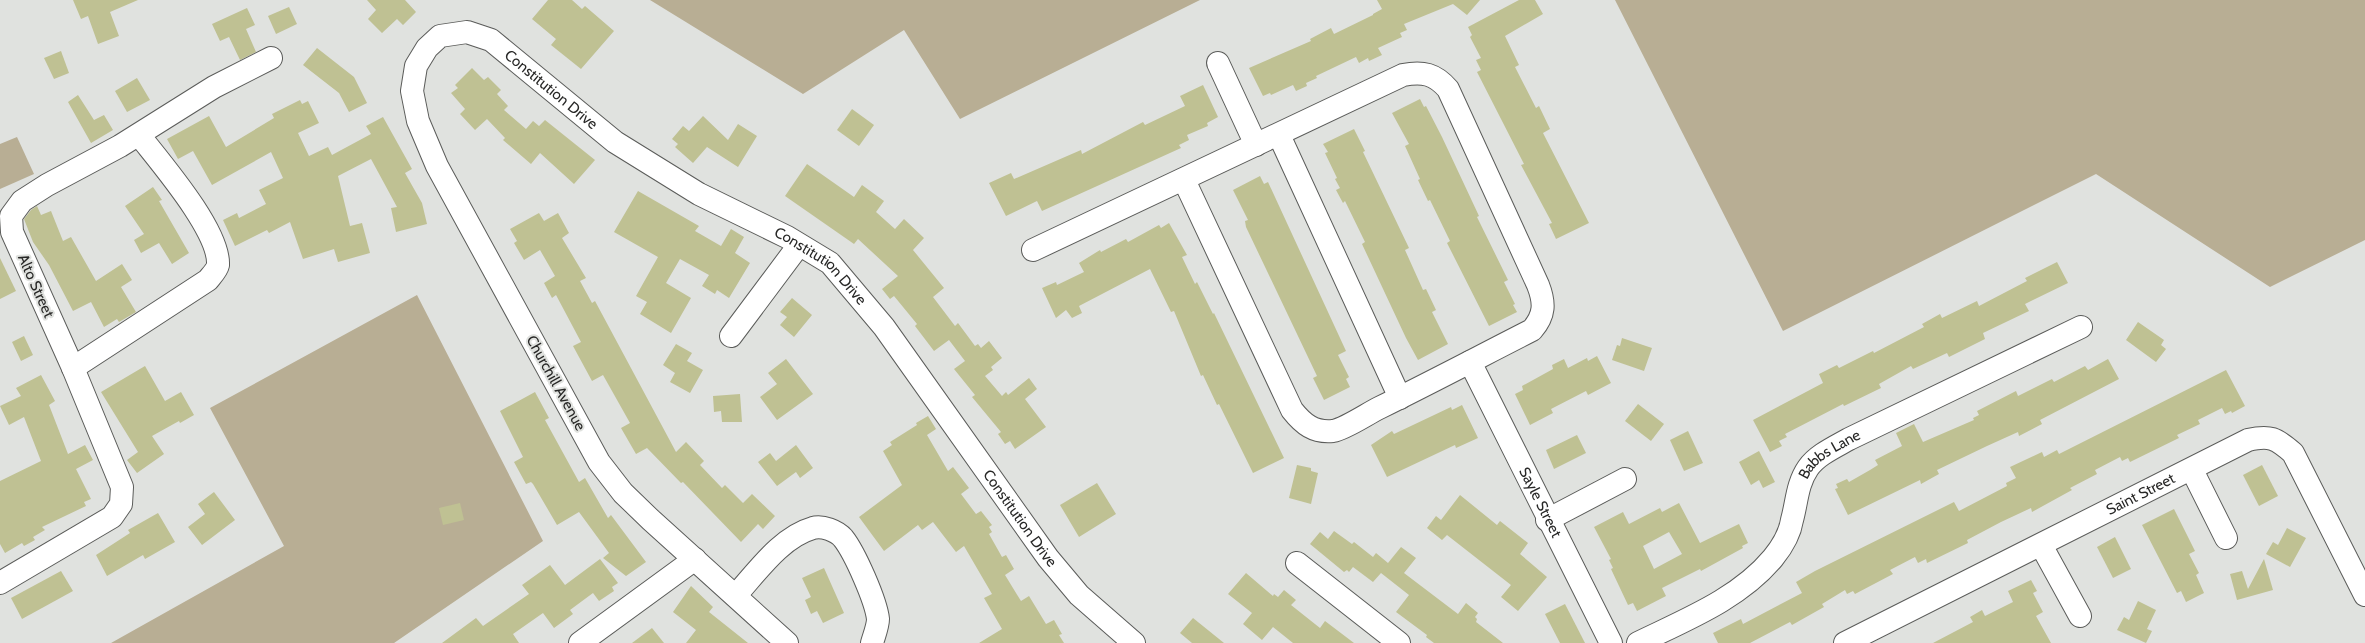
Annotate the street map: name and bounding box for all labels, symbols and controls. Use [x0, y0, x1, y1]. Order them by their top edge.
street label: Constitution Drive [501, 46, 602, 133]
street label: Constitution Drive [771, 223, 871, 309]
street label: Alto Street [14, 251, 58, 321]
street label: Churchill Avenue [522, 332, 590, 434]
street label: Babbs Lane [1795, 426, 1864, 482]
street label: Sayle Street [1515, 464, 1566, 540]
street label: Constitution Drive [979, 466, 1061, 571]
street label: Saint Street [2103, 469, 2178, 519]

